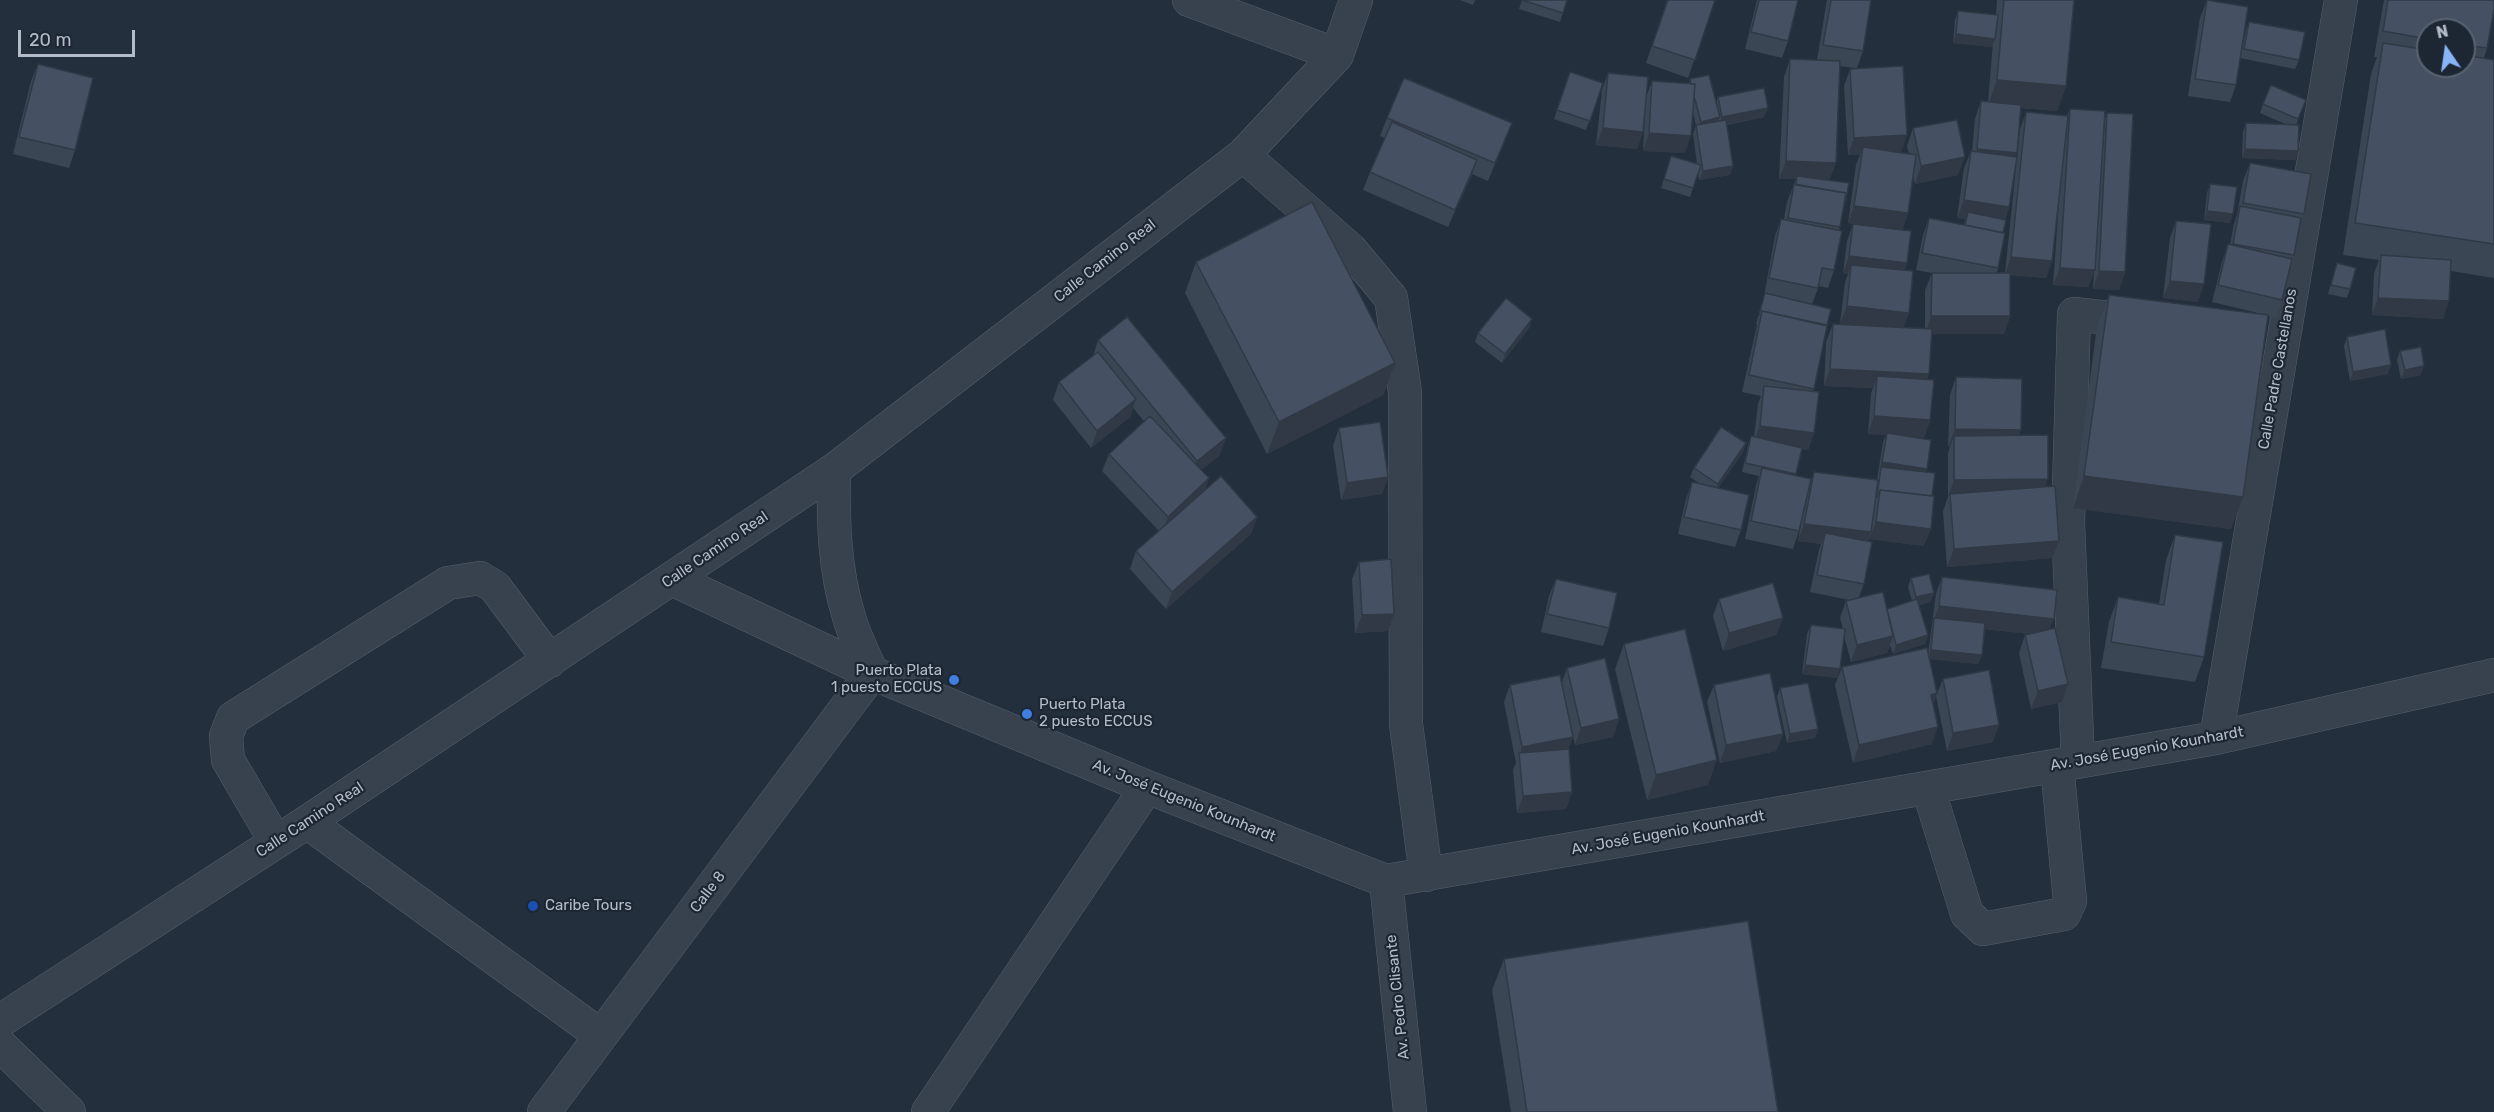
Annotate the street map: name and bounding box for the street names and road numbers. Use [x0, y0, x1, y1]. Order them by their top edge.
street label: Calle Camino Real [1050, 216, 1160, 306]
street label: Calle Padre Castellanos [2255, 287, 2301, 451]
street label: Calle Camino Real [658, 508, 772, 592]
street label: Av. José Eugenio Kounhardt [2049, 723, 2245, 775]
street label: Av. José Eugenio Kounhardt [1090, 756, 1278, 846]
street label: Calle Camino Real [253, 779, 367, 861]
street label: Av. José Eugenio Kounhardt [1570, 807, 1766, 859]
street label: Calle 8 [687, 868, 729, 916]
street label: Av. Pedro Clisante [1382, 934, 1414, 1060]

